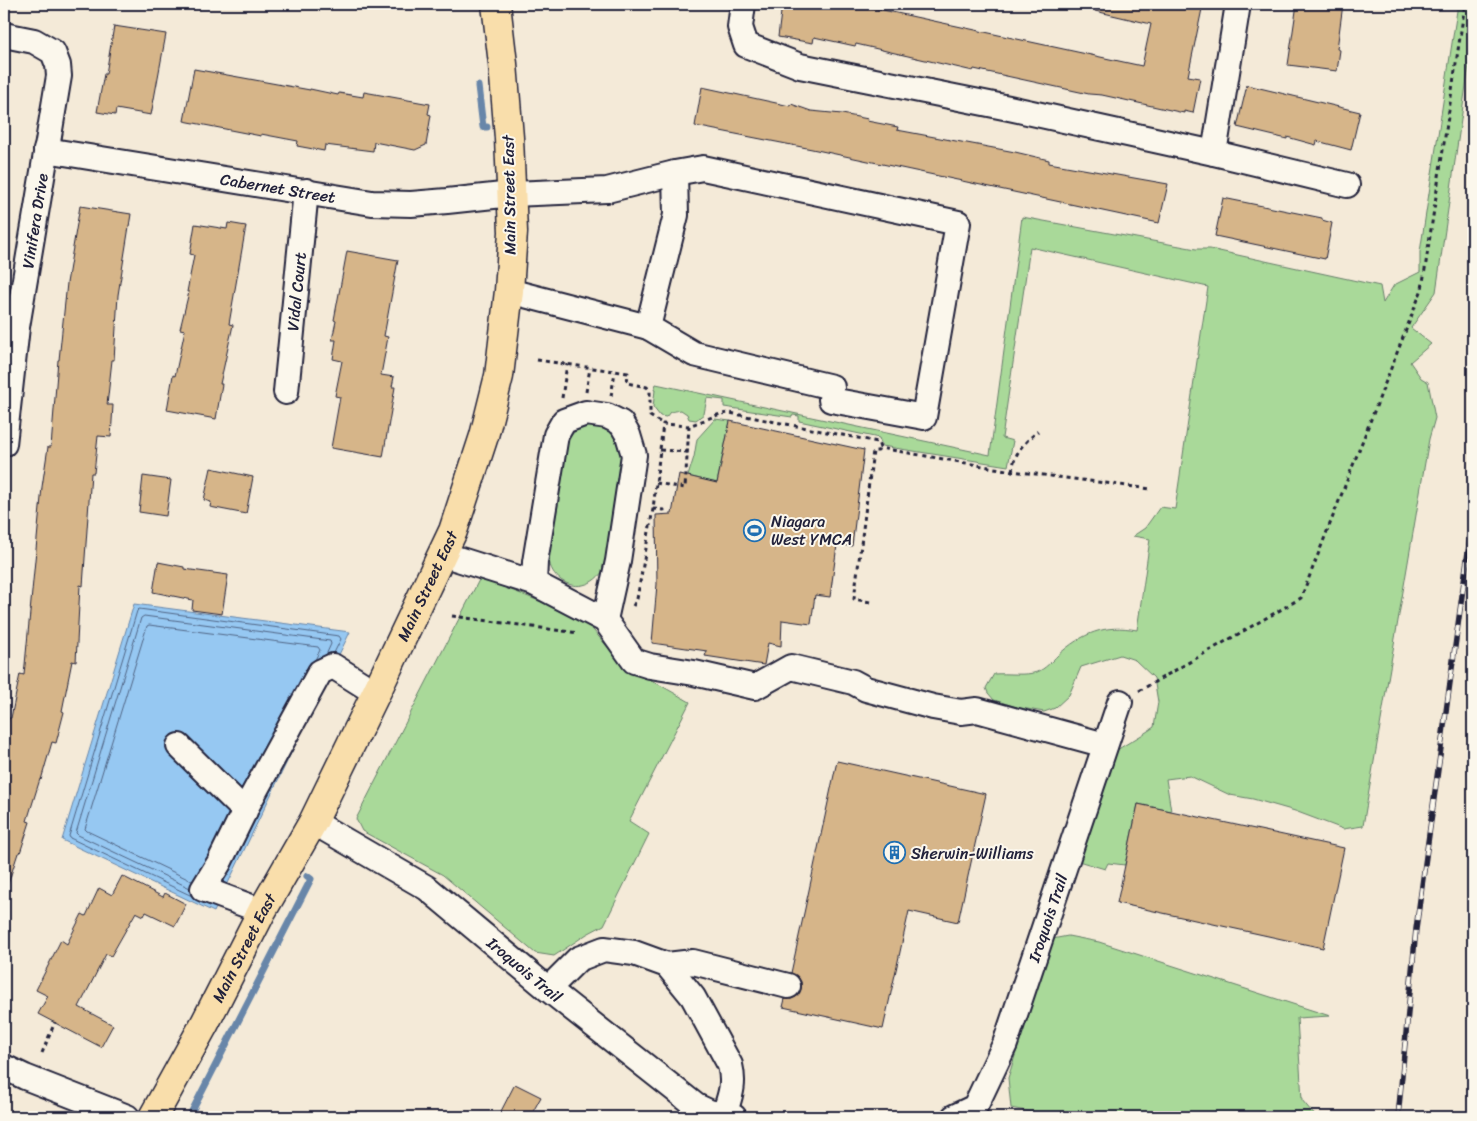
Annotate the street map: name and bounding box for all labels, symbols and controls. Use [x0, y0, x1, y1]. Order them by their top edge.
street label: Main Street East [493, 134, 525, 255]
street label: Cabernet Street [218, 164, 338, 211]
street label: Vinifera Drive [13, 171, 57, 271]
street label: Vidal Court [278, 251, 314, 332]
place label: Niagara West YMCA [771, 507, 852, 554]
sports icon: Niagara West YMCA [743, 518, 767, 542]
street label: Main Street East [388, 525, 466, 646]
place label: Sherwin-Williams [911, 839, 1034, 868]
building icon: Sherwin-Williams [883, 841, 907, 865]
street label: Iroquois Trail [1019, 870, 1076, 967]
street label: Main Street East [203, 887, 284, 1008]
street label: Iroquois Trail [480, 928, 569, 1010]

